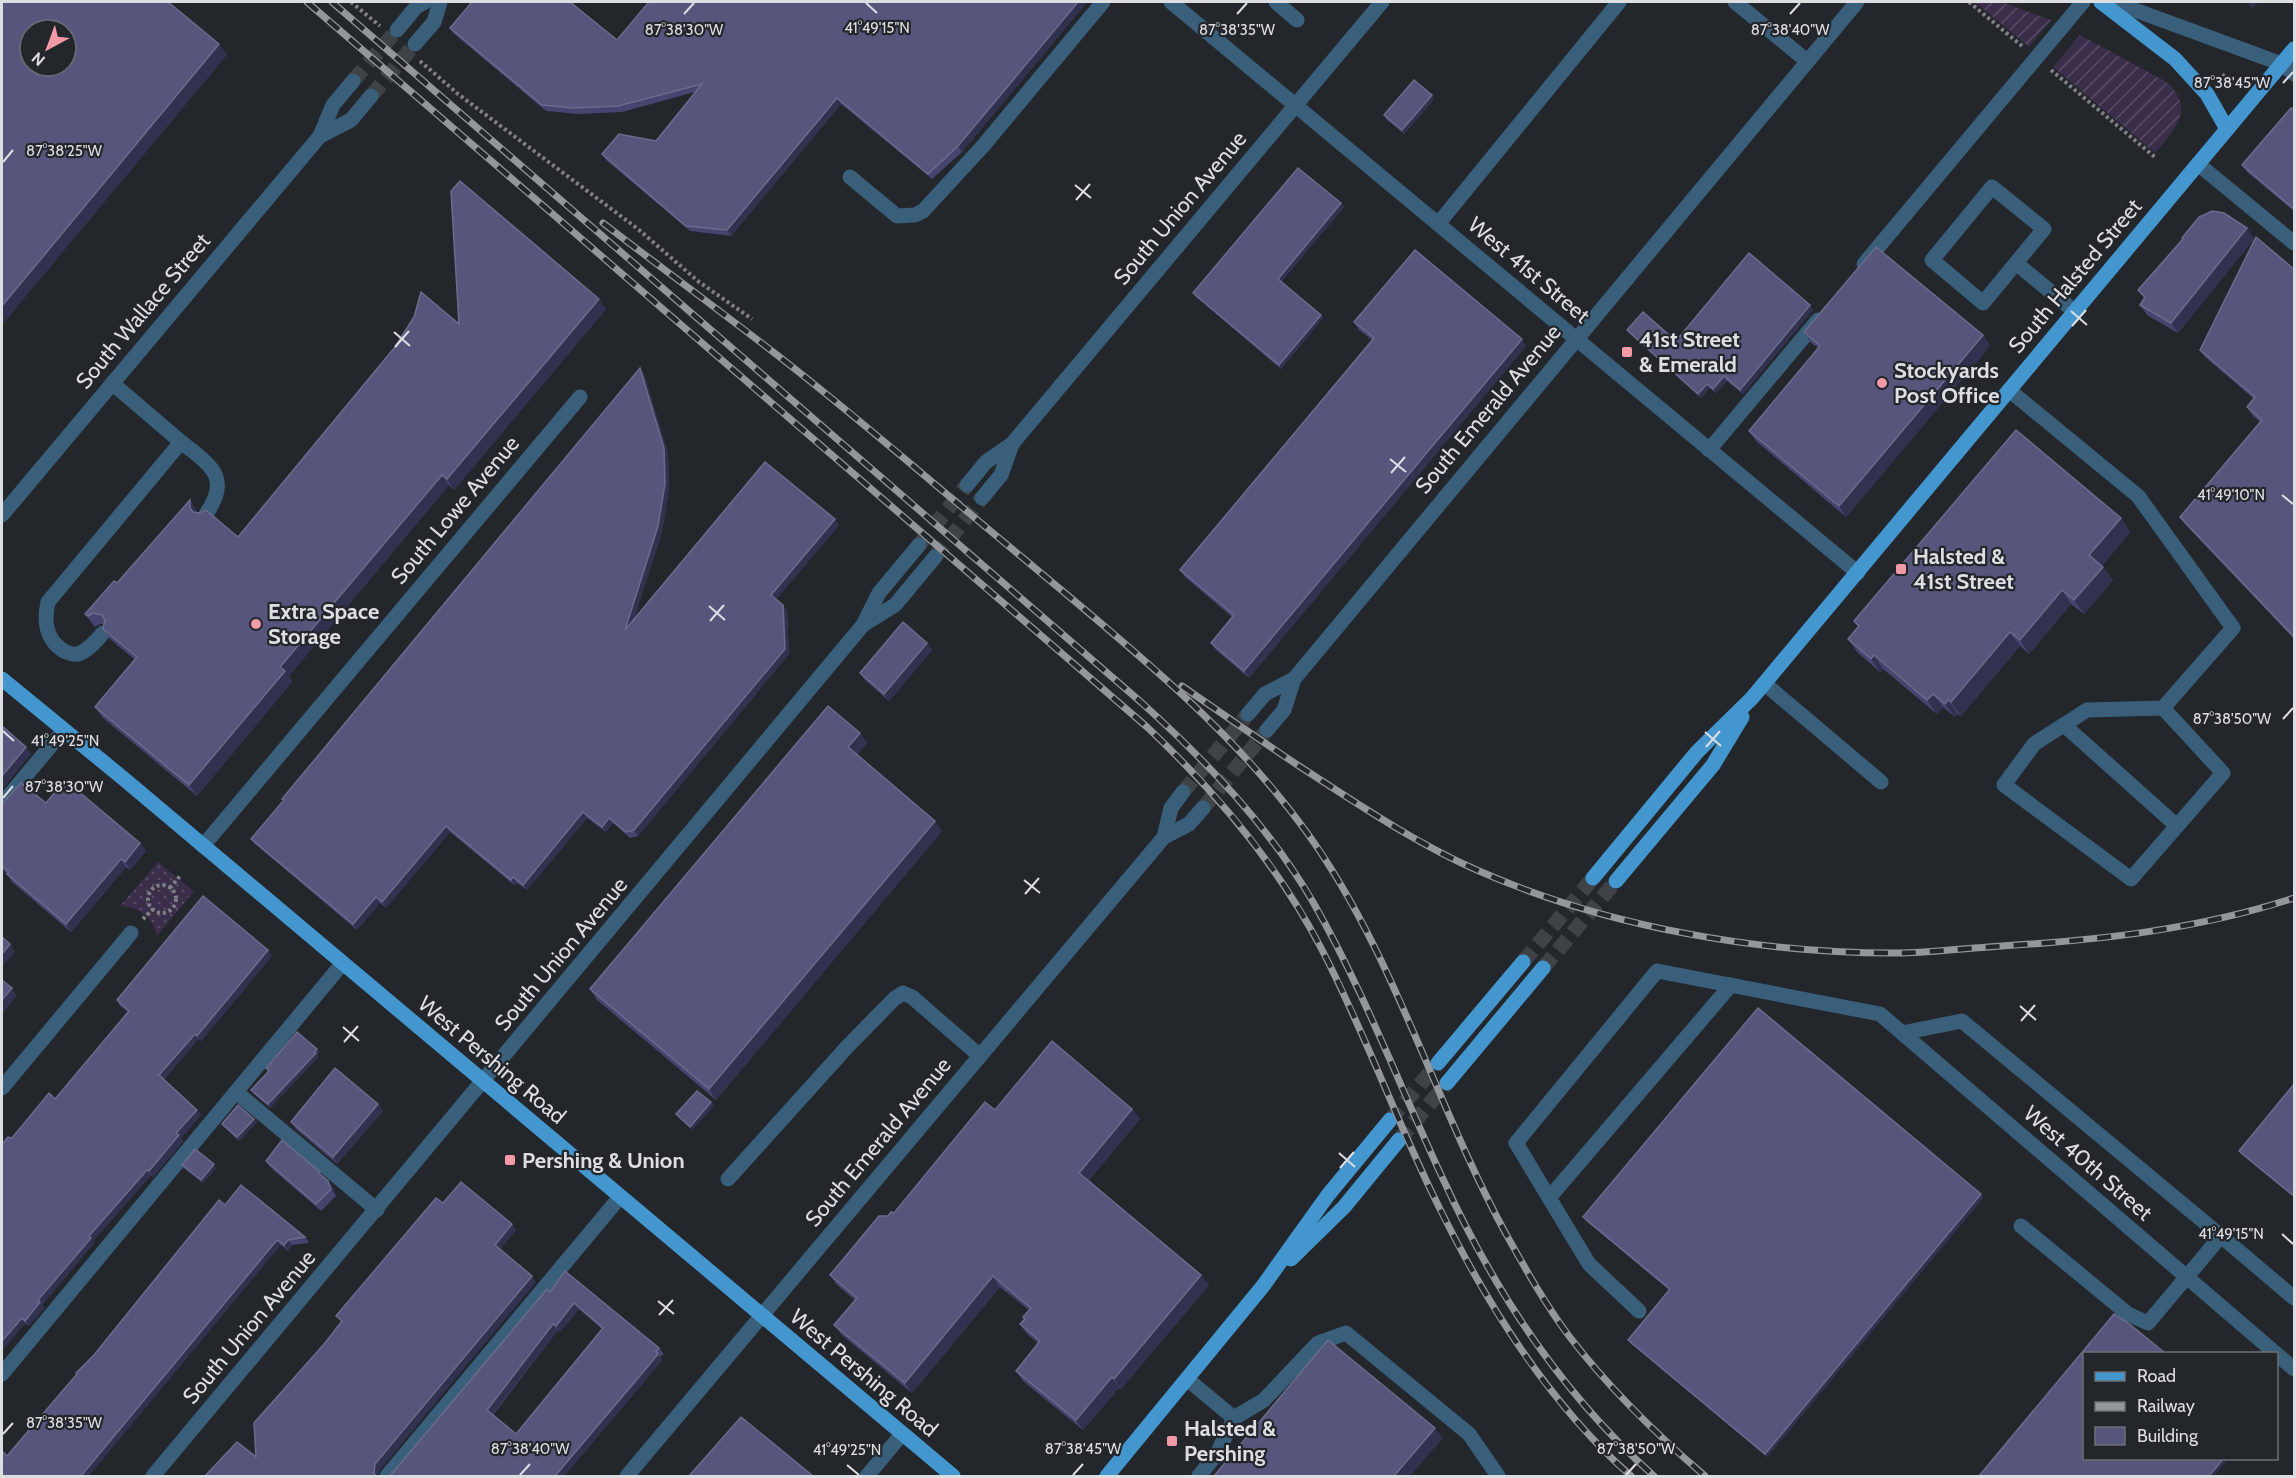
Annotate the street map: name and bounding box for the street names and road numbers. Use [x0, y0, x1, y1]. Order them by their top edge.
street label: South Union Avenue [1108, 126, 1252, 290]
street label: South Halsted Street [2003, 193, 2148, 359]
street label: West 41st Street [1463, 211, 1596, 329]
street label: South Wallace Street [70, 227, 216, 394]
street label: South Emerald Avenue [1409, 319, 1567, 499]
street label: South Lowe Avenue [385, 430, 525, 590]
street label: South Union Avenue [489, 872, 633, 1036]
street label: West Pershing Road [413, 990, 571, 1130]
street label: South Emerald Avenue [799, 1052, 957, 1232]
street label: West 40th Street [2018, 1100, 2158, 1227]
street label: South Union Avenue [177, 1245, 321, 1409]
street label: West Pershing Road [785, 1303, 943, 1443]

